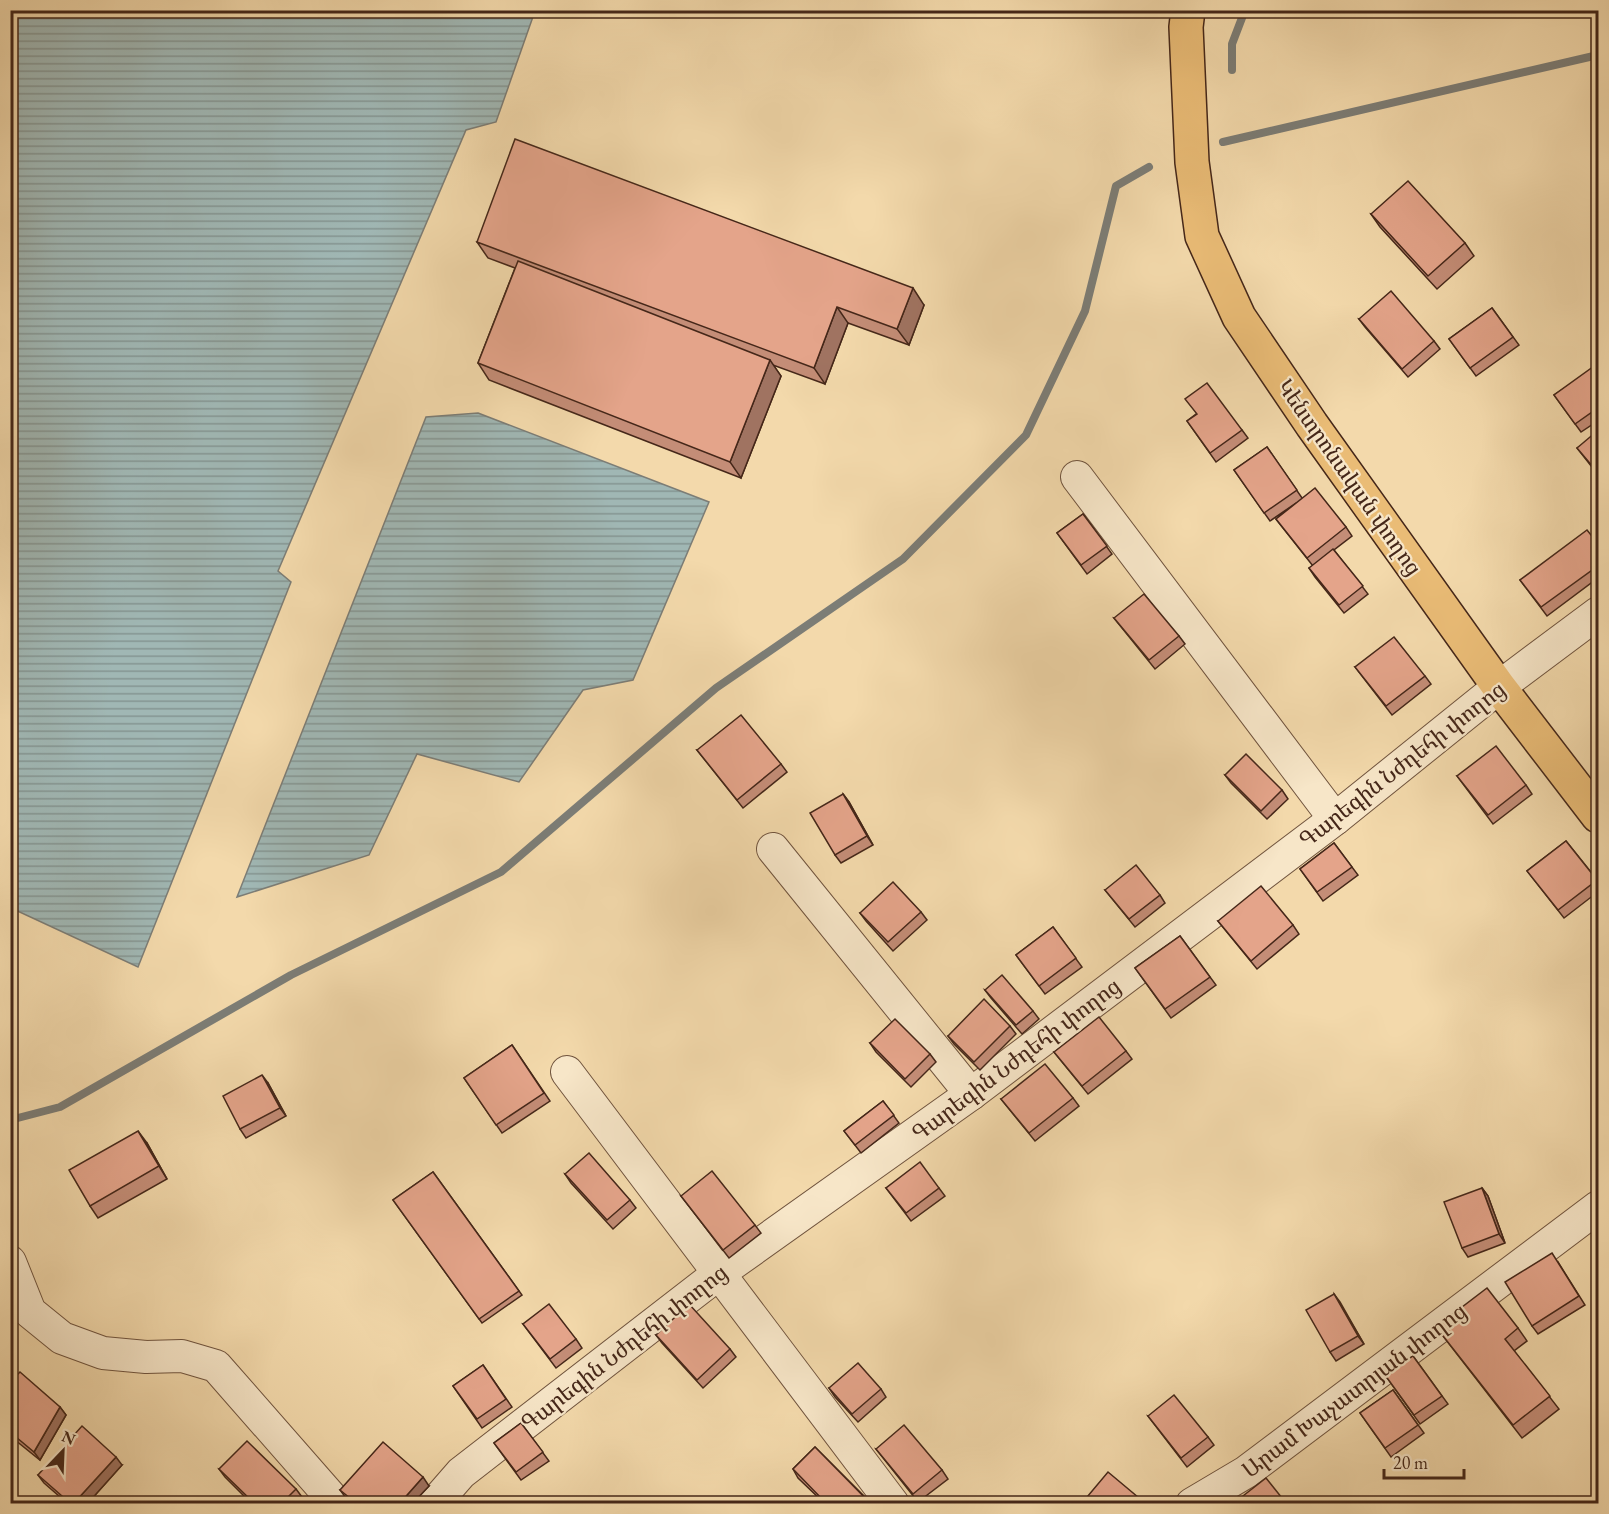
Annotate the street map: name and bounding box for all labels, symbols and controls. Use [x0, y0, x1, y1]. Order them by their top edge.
street label: Կենտրոնական փողոց [1271, 373, 1428, 581]
street label: Գարեգին Նժդեհի փողոց [1293, 675, 1511, 854]
street label: Գարեգին Նժդեհի փողոց [906, 971, 1126, 1147]
street label: Գարեգին Նժդեհի փողոց [515, 1258, 733, 1437]
street label: Արամ Խաչատրյան փողոց [1236, 1296, 1472, 1484]
north arrow [33, 1421, 93, 1481]
text: N [59, 1425, 79, 1450]
scale bar [1384, 1442, 1464, 1480]
text: 20 m [1393, 1451, 1428, 1474]

